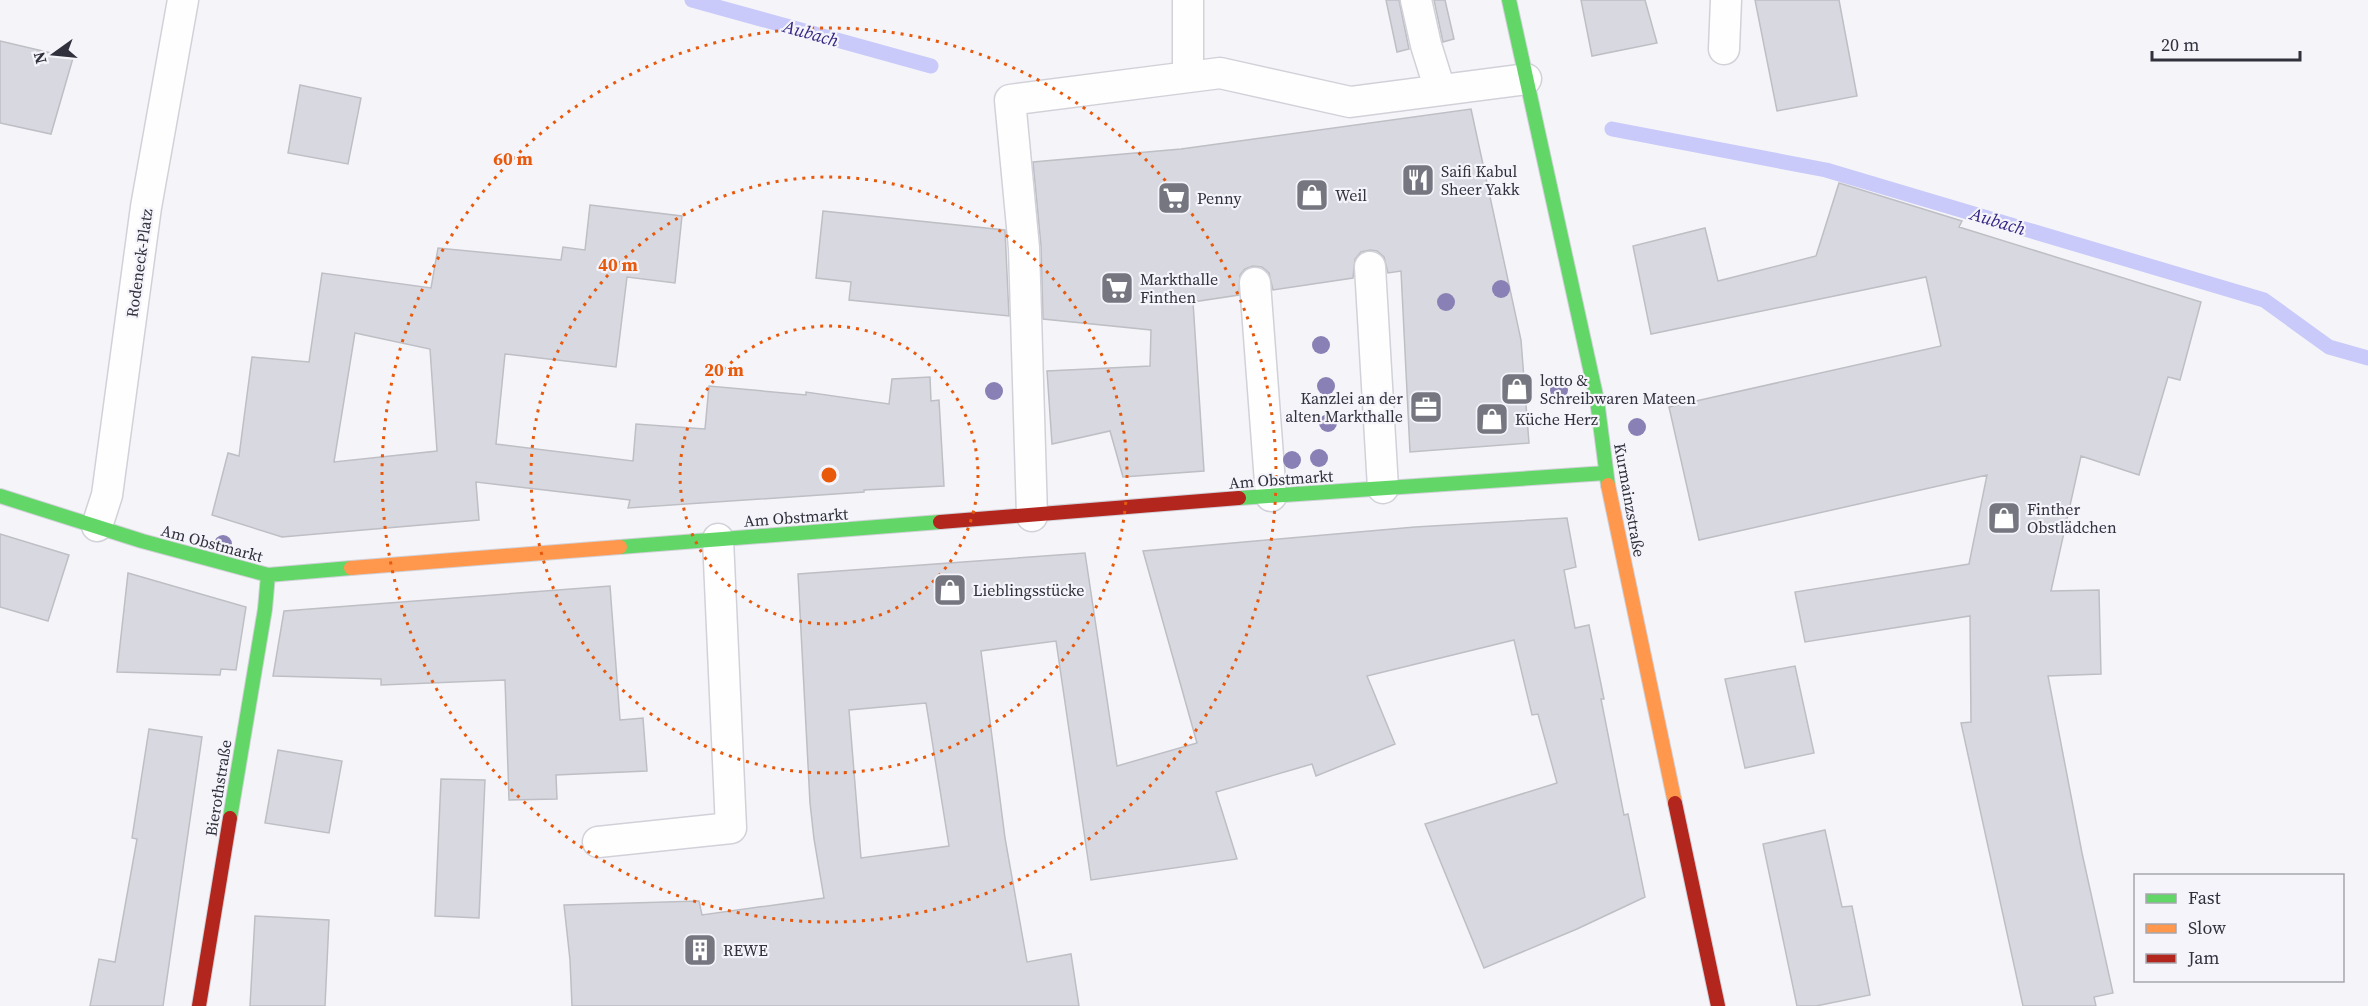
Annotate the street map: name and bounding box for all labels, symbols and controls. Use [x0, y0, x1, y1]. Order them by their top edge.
water label: Aubach [779, 13, 842, 53]
north arrow [24, 24, 84, 84]
scale bar [2152, 24, 2300, 62]
text: 20 m [2161, 32, 2199, 57]
text: N [27, 49, 52, 66]
text: 60 m [493, 146, 533, 171]
place label: Saifi Kabul Sheer Yakk [1441, 160, 1520, 200]
restaurant icon: Saifi Kabul Sheer Yakk [1400, 162, 1436, 198]
shop icon: Weil [1294, 177, 1330, 213]
supermarket icon: Penny [1156, 180, 1192, 216]
place label: Weil [1335, 184, 1367, 206]
place label: Penny [1197, 187, 1242, 209]
water label: Aubach [1966, 201, 2029, 241]
street label: Rodeneck-Platz [120, 207, 158, 319]
text: 40 m [598, 252, 638, 277]
place label: Markthalle Finthen [1140, 268, 1218, 308]
supermarket icon: Markthalle Finthen [1099, 270, 1135, 306]
text: 20 m [704, 357, 744, 382]
place label: lotto & Schreibwaren Mateen [1540, 369, 1696, 409]
shop icon: lotto & Schreibwaren Mateen [1499, 371, 1535, 407]
place label: Kanzlei an der alten Markthalle [1285, 387, 1403, 427]
office icon: Kanzlei an der alten Markthalle [1408, 389, 1444, 425]
shop icon: Küche Herz [1474, 401, 1510, 437]
place label: Küche Herz [1515, 408, 1598, 430]
street label: Kurmainzstraße [1609, 441, 1651, 559]
street label: Am Obstmarkt [1228, 464, 1335, 494]
centre of rings [819, 465, 839, 485]
place label: Finther Obstlädchen [2027, 498, 2117, 538]
shop icon: Finther Obstlädchen [1986, 500, 2022, 536]
street label: Am Obstmarkt [743, 502, 850, 532]
street label: Am Obstmarkt [159, 519, 266, 567]
shop icon: Lieblingsstücke [932, 572, 968, 608]
place label: Lieblingsstücke [973, 579, 1084, 601]
street label: Bierothstraße [200, 738, 236, 838]
legend [2134, 874, 2344, 982]
text: Fast [2188, 885, 2221, 910]
text: Slow [2188, 915, 2226, 940]
building icon: REWE [682, 932, 718, 968]
place label: REWE [723, 939, 768, 961]
text: Jam [2187, 945, 2220, 970]

